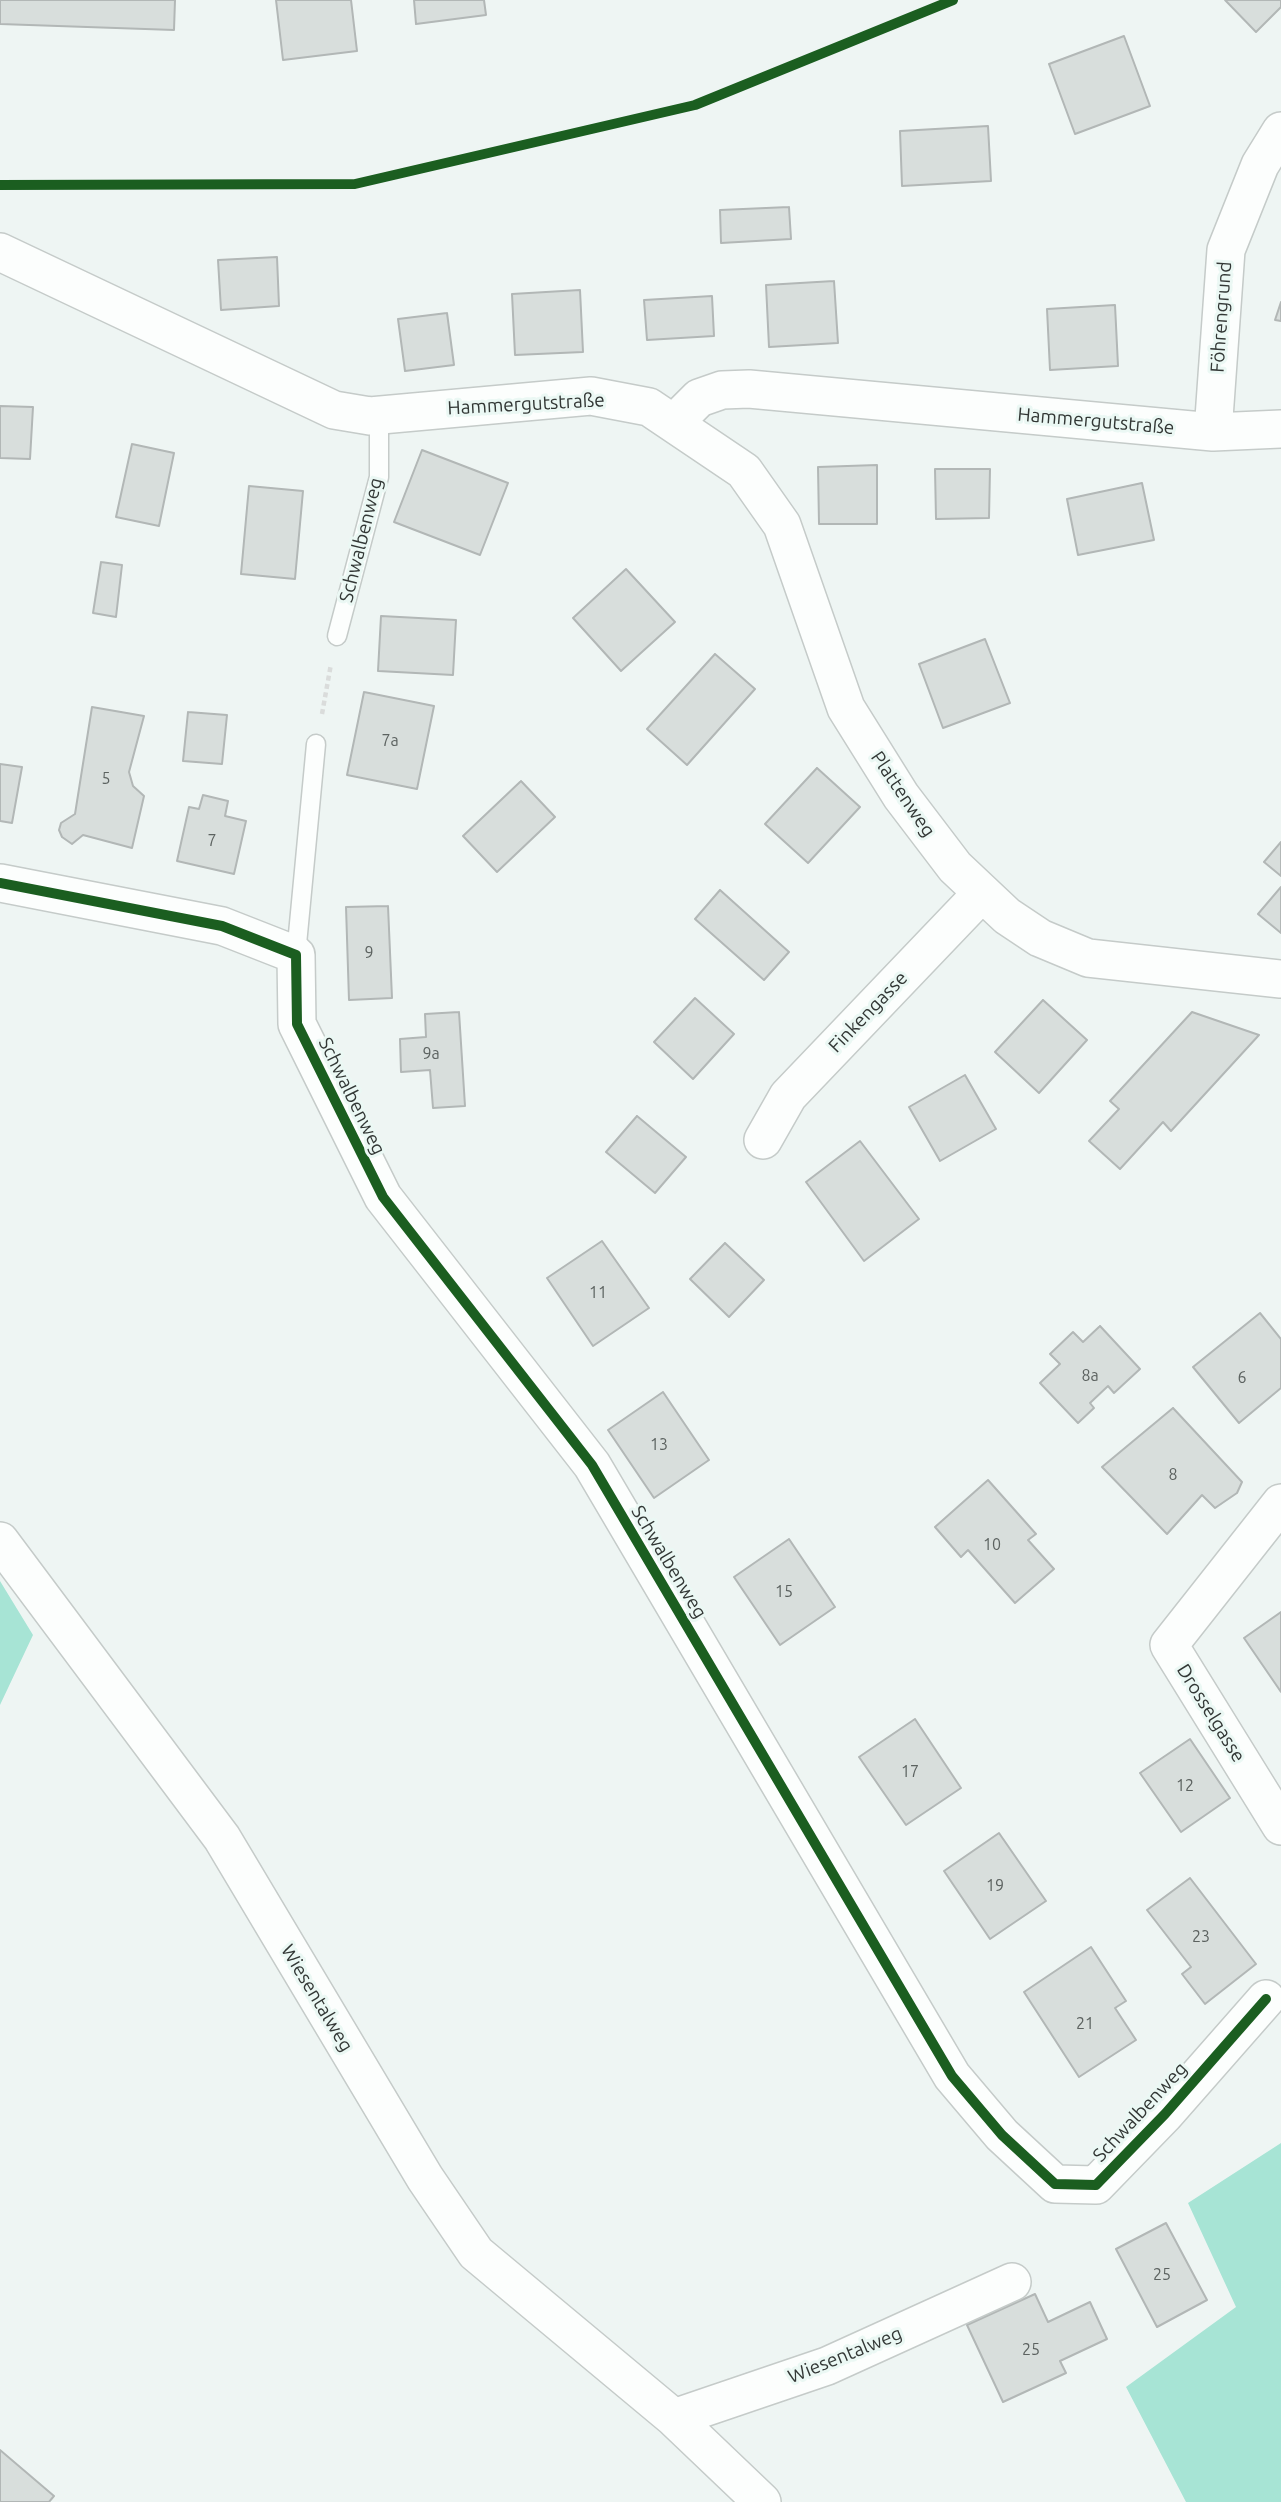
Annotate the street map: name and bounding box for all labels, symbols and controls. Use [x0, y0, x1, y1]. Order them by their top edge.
street label: Föhrengrund [1206, 261, 1236, 373]
street label: Hammergutstraße [447, 388, 605, 420]
street label: Hammergutstraße [1017, 403, 1175, 439]
street label: Schwalbenweg [334, 475, 388, 605]
house number: 7a [381, 731, 399, 751]
street label: Plattenweg [866, 747, 940, 841]
house number: 5 [101, 769, 111, 789]
house number: 7 [207, 831, 217, 851]
house number: 9 [364, 943, 374, 963]
street label: Finkengasse [824, 967, 912, 1057]
street label: Schwalbenweg [314, 1034, 390, 1158]
house number: 9a [422, 1044, 440, 1064]
house number: 11 [589, 1283, 607, 1303]
house number: 8a [1081, 1366, 1099, 1386]
house number: 6 [1237, 1368, 1247, 1388]
house number: 13 [650, 1435, 668, 1455]
house number: 8 [1168, 1465, 1178, 1485]
street label: Schwalbenweg [626, 1501, 712, 1623]
house number: 10 [983, 1535, 1001, 1555]
house number: 15 [775, 1582, 793, 1602]
street label: Drosselgasse [1172, 1660, 1250, 1766]
house number: 17 [901, 1762, 919, 1782]
house number: 12 [1176, 1776, 1194, 1796]
house number: 19 [986, 1876, 1004, 1896]
house number: 23 [1192, 1927, 1210, 1947]
street label: Wiesentalweg [276, 1940, 358, 2056]
house number: 21 [1076, 2014, 1094, 2034]
street label: Schwalbenweg [1088, 2058, 1192, 2166]
house number: 25 [1153, 2265, 1171, 2285]
street label: Wiesentalweg [785, 2322, 905, 2388]
house number: 25 [1022, 2340, 1040, 2360]

